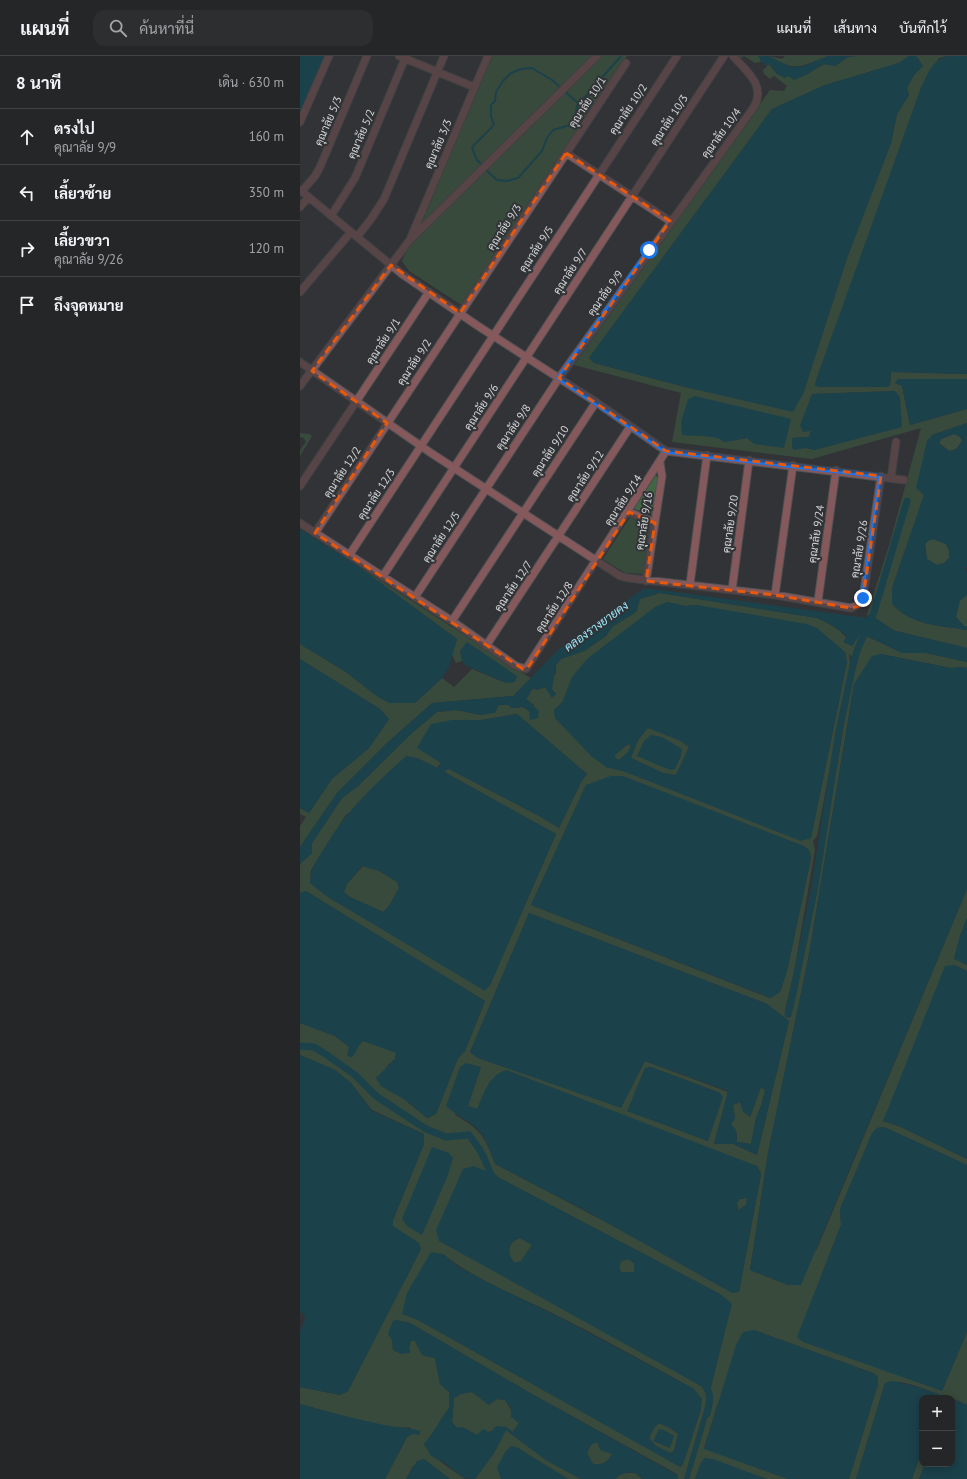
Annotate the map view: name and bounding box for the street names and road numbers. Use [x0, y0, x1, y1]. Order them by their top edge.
street label: คุณาลัย 10/1 [565, 74, 611, 131]
street label: คุณาลัย 10/2 [606, 81, 652, 138]
street label: คุณาลัย 10/3 [647, 92, 693, 149]
street label: คุณาลัย 5/3 [311, 94, 347, 149]
street label: คุณาลัย 10/4 [698, 105, 746, 162]
street label: คุณาลัย 5/2 [344, 107, 380, 162]
street label: คุณาลัย 3/3 [421, 117, 457, 172]
street label: คุณาลัย 9/3 [484, 201, 526, 254]
street label: คุณาลัย 9/5 [516, 223, 558, 276]
street label: คุณาลัย 9/7 [550, 245, 592, 298]
street label: คุณาลัย 9/9 [584, 267, 627, 320]
street label: คุณาลัย 9/1 [363, 315, 405, 368]
street label: คุณาลัย 9/2 [394, 336, 436, 389]
street label: คุณาลัย 9/6 [461, 381, 503, 434]
street label: คุณาลัย 9/8 [492, 401, 535, 454]
street label: คุณาลัย 9/10 [528, 423, 574, 480]
street label: คุณาลัย 12/2 [320, 444, 366, 501]
street label: คุณาลัย 9/12 [563, 448, 609, 505]
street label: คุณาลัย 12/3 [354, 466, 400, 523]
street label: คุณาลัย 9/14 [601, 472, 647, 529]
street label: คุณาลัย 9/16 [633, 491, 657, 551]
street label: คุณาลัย 9/20 [719, 494, 743, 554]
street label: คุณาลัย 9/24 [805, 504, 829, 564]
street label: คุณาลัย 12/5 [419, 509, 465, 566]
street label: คุณาลัย 9/26 [848, 519, 872, 579]
street label: คุณาลัย 12/7 [491, 558, 537, 615]
street label: คุณาลัย 12/8 [532, 579, 578, 636]

